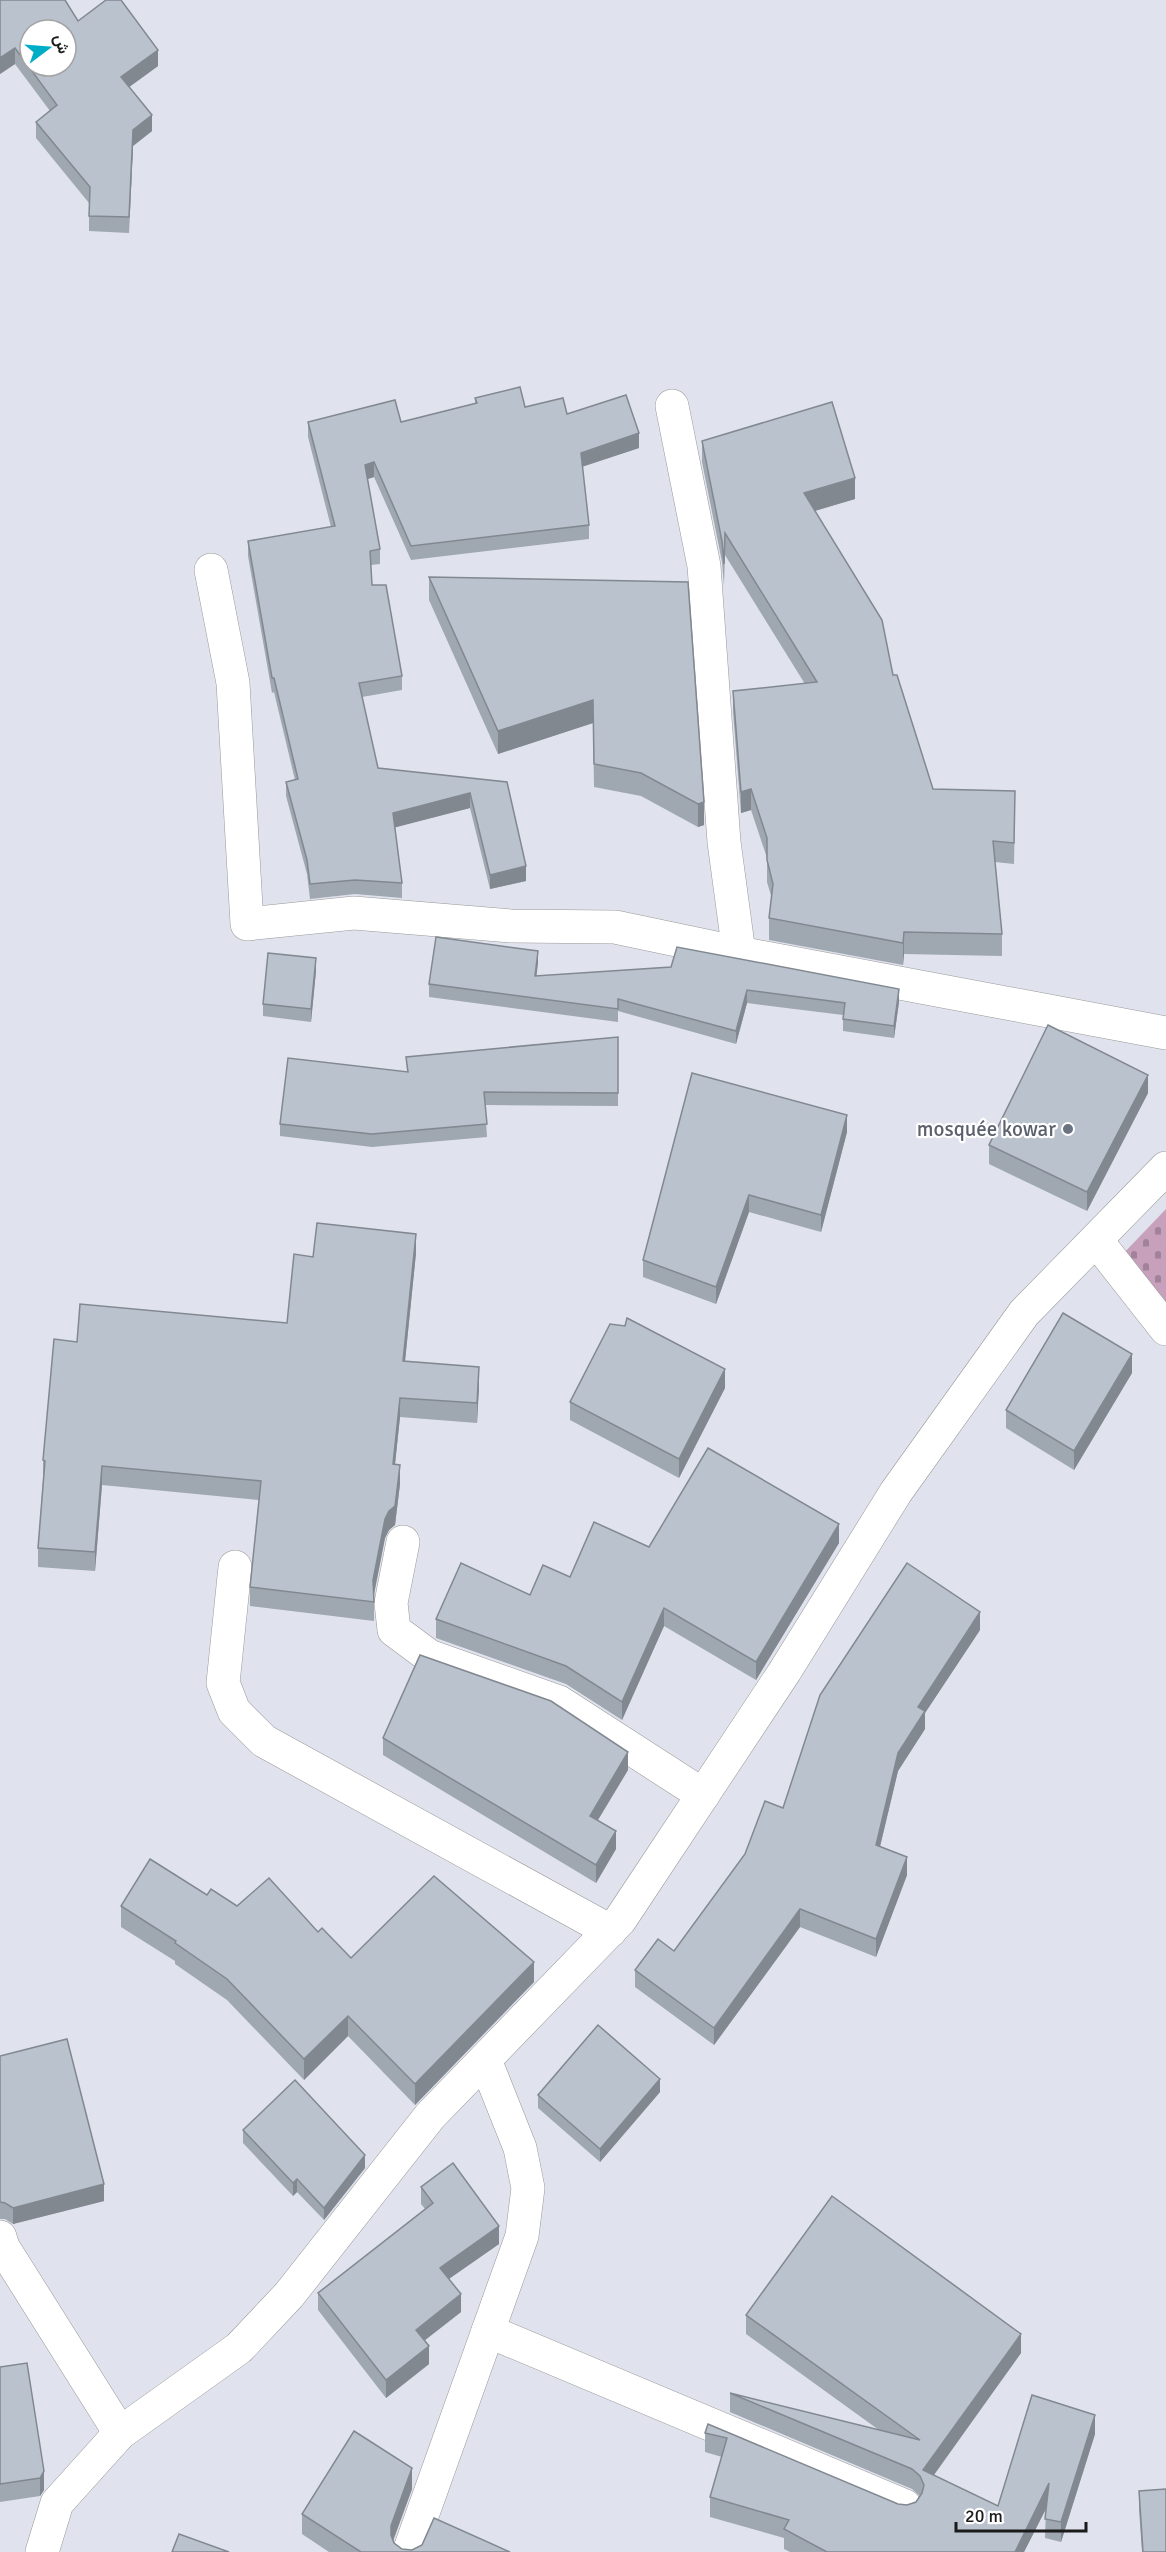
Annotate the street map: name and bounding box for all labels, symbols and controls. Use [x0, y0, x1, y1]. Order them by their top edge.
north arrow [18, 18, 78, 78]
text: ش [49, 32, 74, 56]
place label: mosquée kowar [917, 1116, 1056, 1142]
marker: mosquée kowar [1061, 1122, 1075, 1136]
scale bar [956, 2495, 1086, 2533]
text: 20 m [965, 2505, 1003, 2527]

